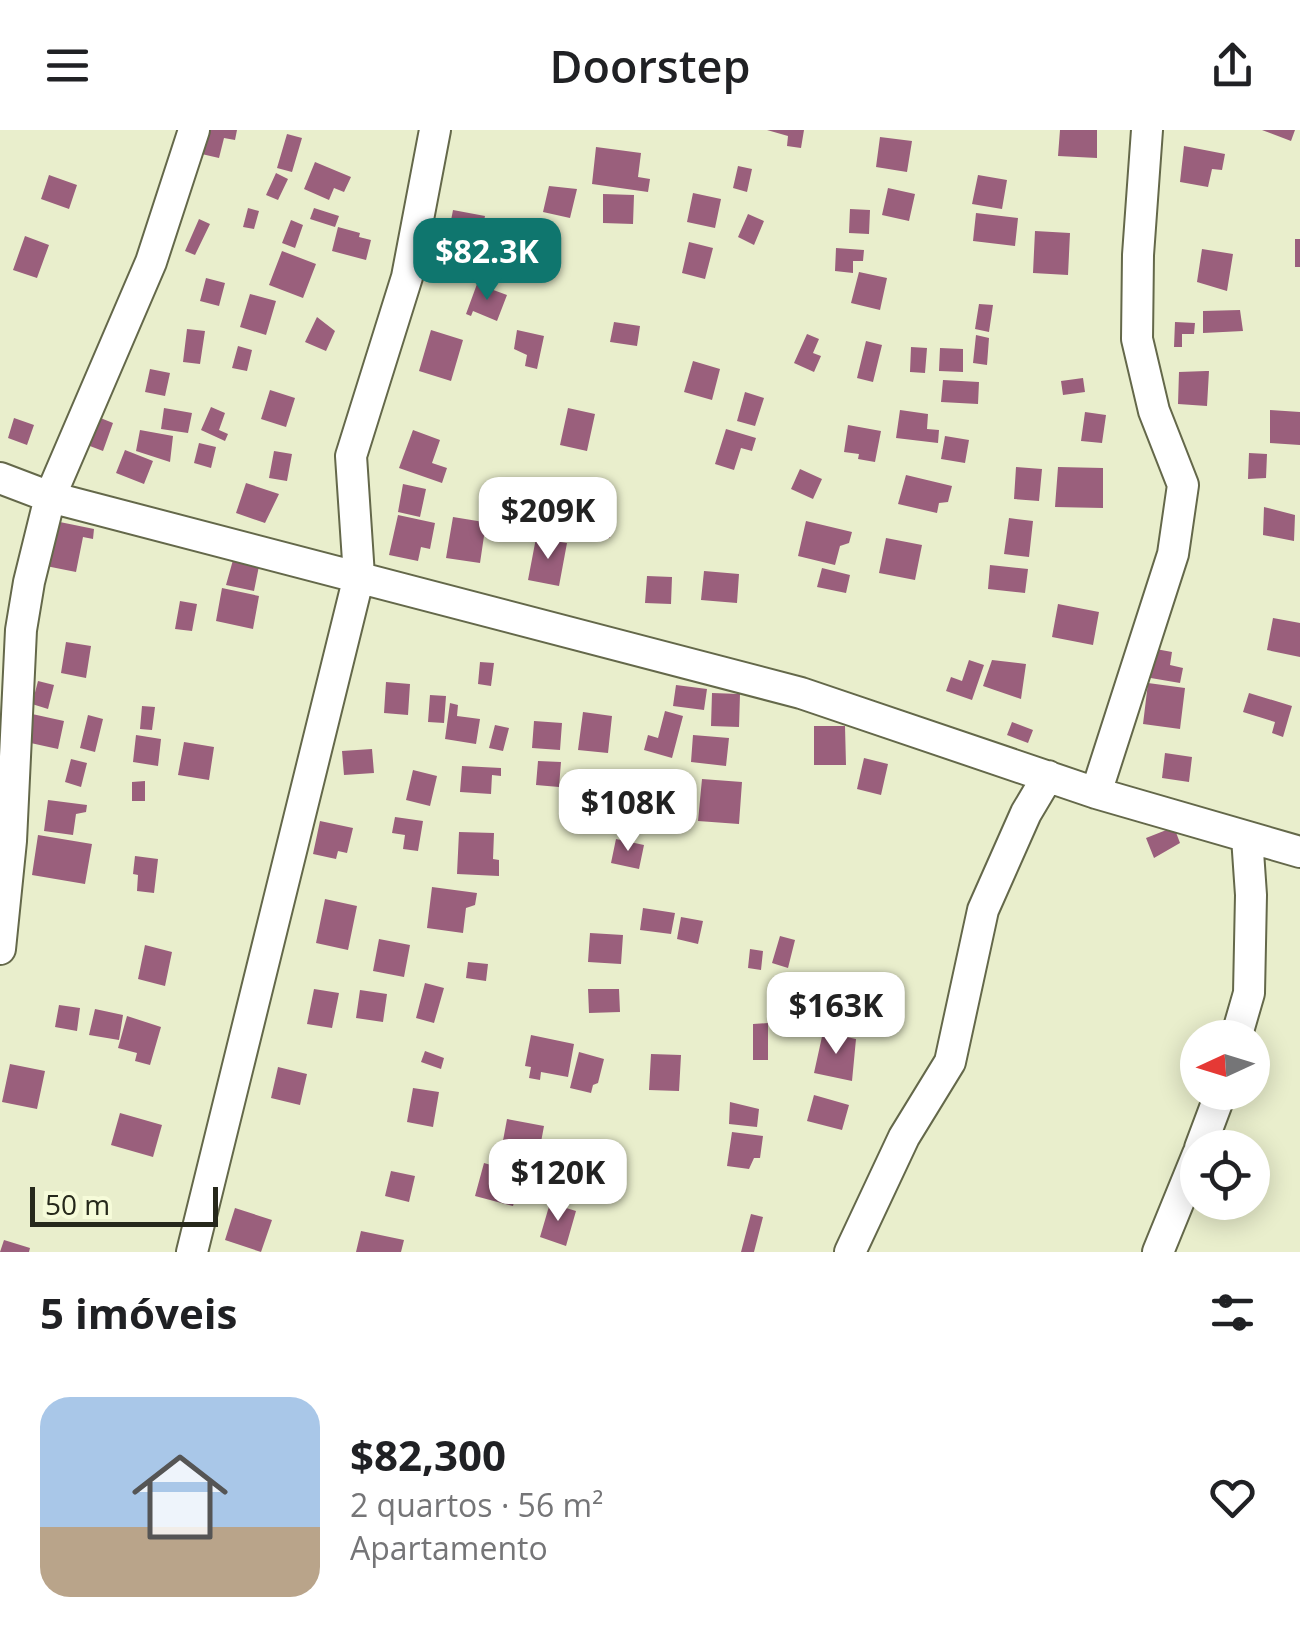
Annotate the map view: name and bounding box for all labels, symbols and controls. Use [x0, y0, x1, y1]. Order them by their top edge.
text: Doorstep [550, 35, 750, 96]
icon: menu [40, 38, 95, 93]
icon: share [1205, 38, 1260, 93]
pin: $82.3K [406, 218, 568, 303]
text: $82.3K [435, 229, 539, 272]
pin: $209K [478, 477, 618, 562]
text: $209K [501, 488, 595, 531]
pin: $108K [558, 769, 698, 854]
text: $108K [581, 780, 675, 823]
pin: $163K [766, 972, 906, 1057]
text: $163K [789, 983, 883, 1026]
north arrow [1180, 1020, 1270, 1110]
map controls [1180, 1020, 1270, 1220]
button: locate [1180, 1130, 1270, 1220]
pin: $120K [488, 1139, 628, 1224]
text: $120K [511, 1150, 605, 1193]
scale bar [30, 1182, 218, 1226]
text: 50 m [45, 1185, 110, 1223]
text: 5 imóveis [40, 1284, 237, 1341]
icon: filters [1205, 1285, 1260, 1340]
text: $82,300 [350, 1426, 506, 1483]
icon: home [120, 1437, 240, 1557]
icon: heart [1205, 1470, 1260, 1525]
text: 2 quartos · 56 m² [350, 1483, 603, 1526]
text: Apartamento [350, 1526, 548, 1569]

